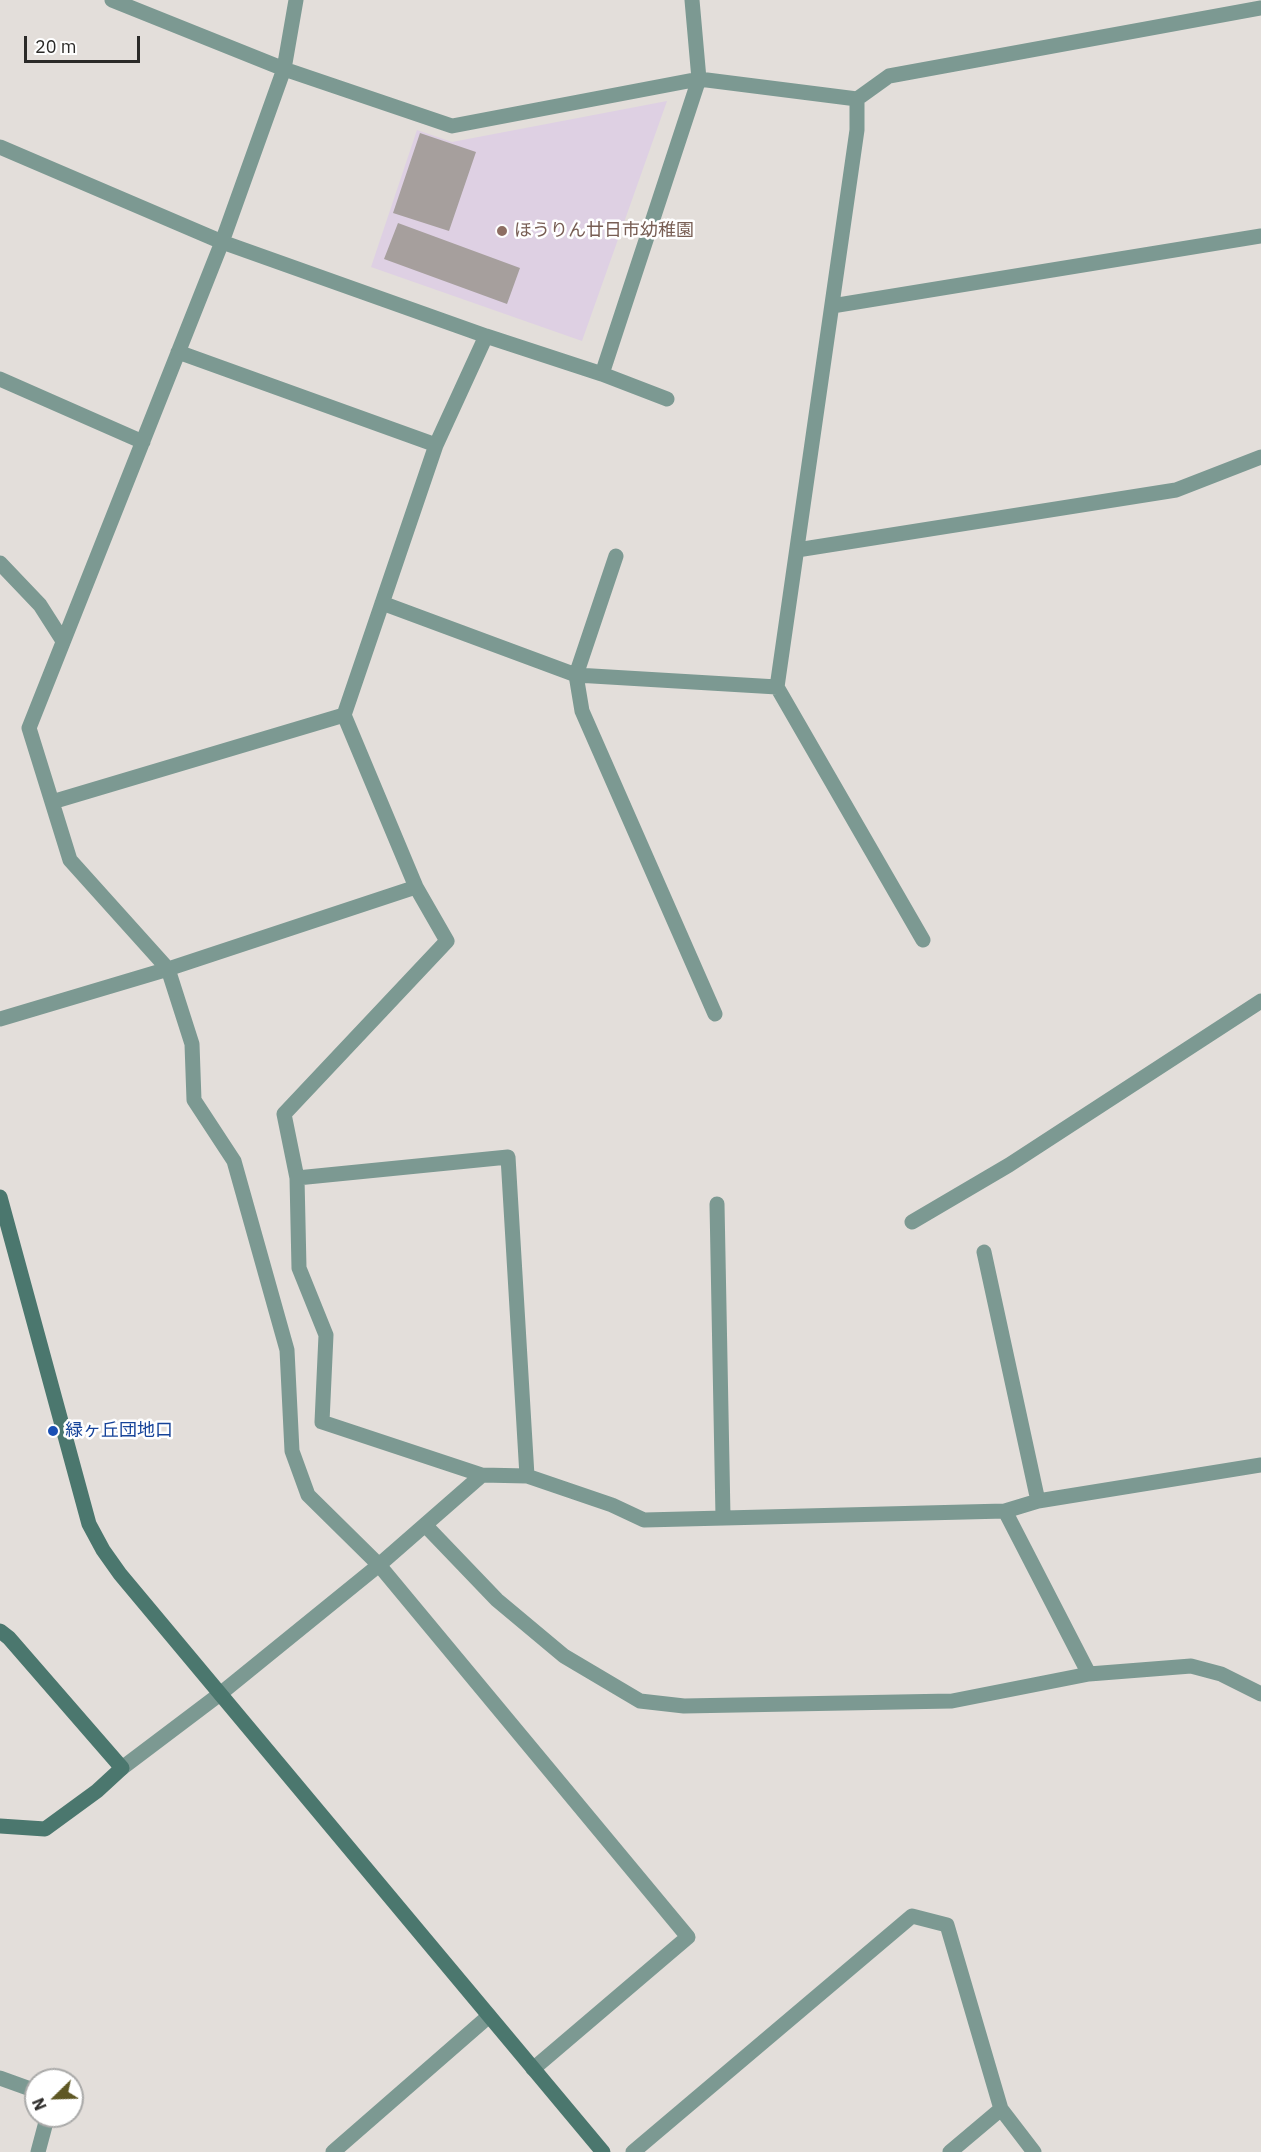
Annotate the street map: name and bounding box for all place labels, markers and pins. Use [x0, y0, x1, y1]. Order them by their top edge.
place label: ほうりん廿日市幼稚園 [514, 220, 694, 242]
marker: ほうりん廿日市幼稚園 [495, 224, 509, 238]
place label: 緑ヶ丘団地口 [65, 1420, 173, 1442]
marker: 緑ヶ丘団地口 [46, 1424, 60, 1438]

